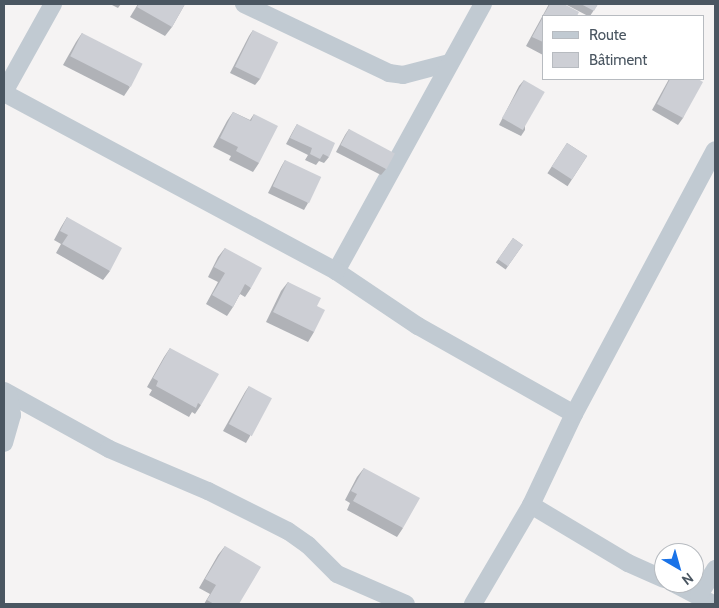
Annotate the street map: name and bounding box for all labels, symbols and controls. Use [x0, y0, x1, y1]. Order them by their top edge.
legend [542, 15, 704, 80]
text: Route [589, 26, 627, 44]
text: Bâtiment [589, 51, 647, 69]
north arrow [654, 543, 704, 593]
text: N [678, 569, 697, 589]

